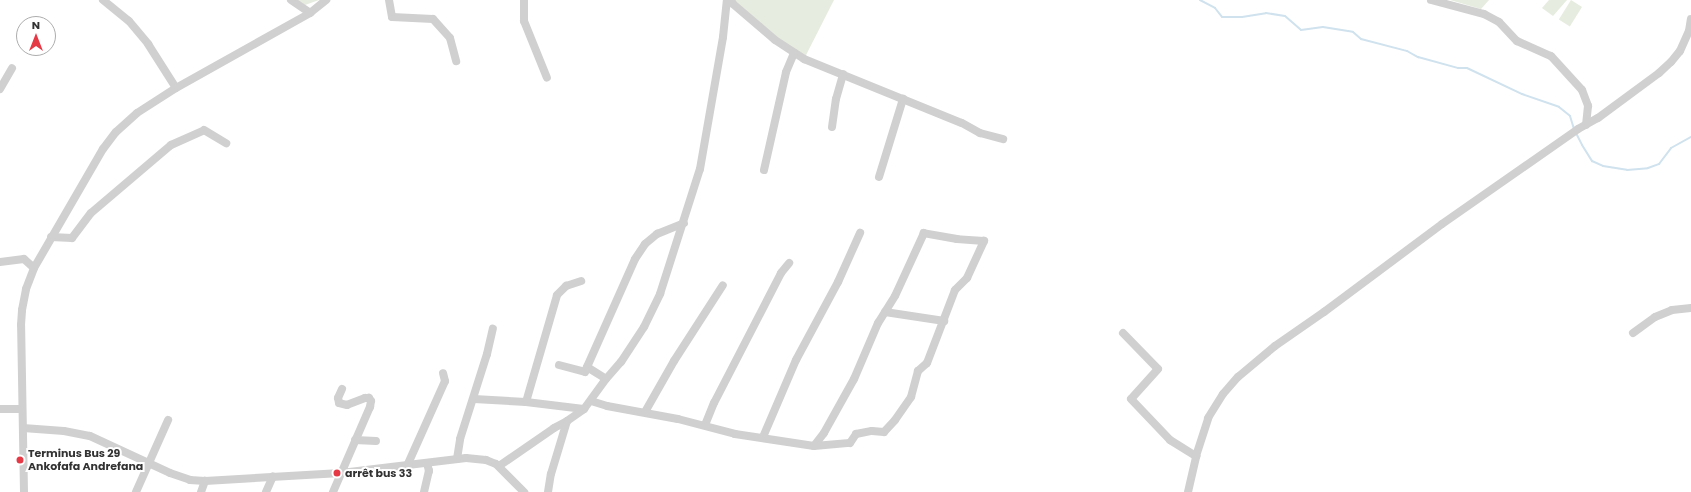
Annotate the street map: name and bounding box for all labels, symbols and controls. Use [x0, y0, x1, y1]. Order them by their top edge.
north arrow [16, 16, 56, 56]
text: N [32, 17, 40, 33]
place label: Terminus Bus 29 Ankofafa Andrefana [28, 447, 143, 473]
marker: Terminus Bus 29 Ankofafa Andrefana [15, 455, 25, 465]
place label: arrêt bus 33 [345, 466, 412, 480]
marker: arrêt bus 33 [332, 468, 342, 478]

